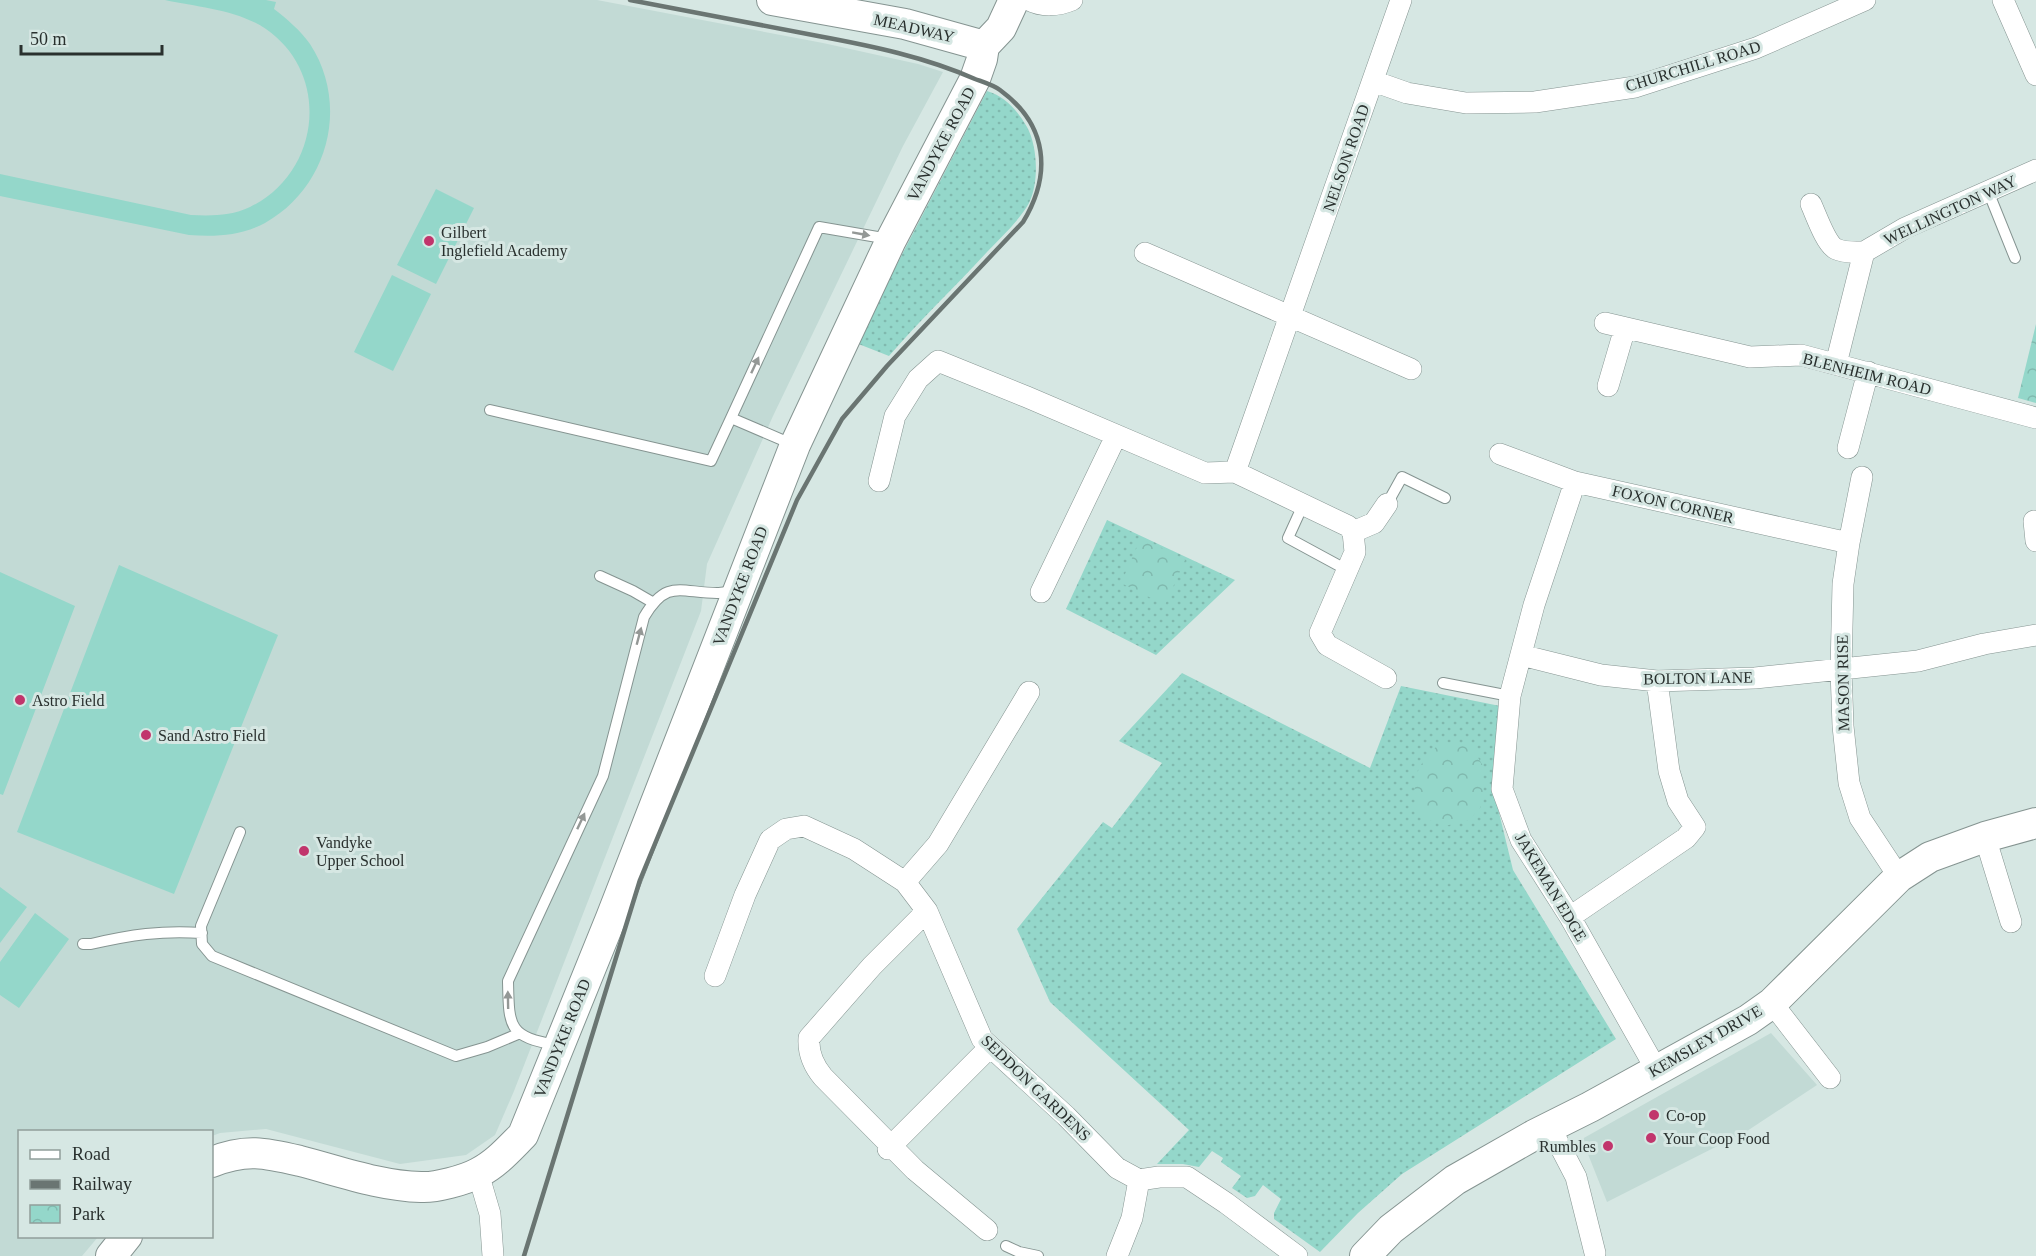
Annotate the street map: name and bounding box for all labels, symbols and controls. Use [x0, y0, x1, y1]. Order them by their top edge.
street label: MEADWAY [872, 10, 956, 46]
scale bar [21, 18, 162, 56]
text: 50 m [30, 29, 67, 49]
street label: CHURCHILL ROAD [1623, 37, 1763, 95]
street label: VANDYKE ROAD [904, 84, 978, 204]
street label: NELSON ROAD [1320, 102, 1372, 214]
street label: WELLINGTON WAY [1881, 172, 2019, 248]
place label: Gilbert Inglefield Academy [441, 224, 568, 260]
one-way arrow [852, 230, 871, 239]
marker: Gilbert Inglefield Academy [422, 234, 436, 248]
street label: BLENHEIM ROAD [1801, 350, 1933, 398]
one-way arrow [751, 356, 760, 373]
street label: FOXON CORNER [1611, 482, 1736, 526]
street label: VANDYKE ROAD [709, 524, 771, 648]
one-way arrow [635, 627, 644, 645]
street label: MASON RISE [1834, 635, 1852, 731]
street label: BOLTON LANE [1643, 669, 1753, 687]
place label: Astro Field [32, 692, 104, 709]
marker: Astro Field [13, 693, 27, 707]
place label: Sand Astro Field [158, 727, 266, 744]
marker: Sand Astro Field [139, 728, 153, 742]
one-way arrow [577, 813, 586, 830]
street label: JAKEMAN EDGE [1512, 830, 1590, 944]
place label: Vandyke Upper School [316, 834, 405, 870]
marker: Vandyke Upper School [297, 844, 311, 858]
street label: VANDYKE ROAD [530, 976, 594, 1100]
one-way arrow [503, 991, 513, 1010]
street label: KEMSLEY DRIVE [1645, 1002, 1765, 1080]
street label: SEDDON GARDENS [978, 1032, 1094, 1144]
place label: Co-op [1666, 1107, 1706, 1125]
marker: Co-op [1647, 1108, 1661, 1122]
legend [18, 1130, 213, 1238]
place label: Your Coop Food [1663, 1130, 1770, 1148]
marker: Your Coop Food [1644, 1131, 1658, 1145]
place label: Rumbles [1539, 1138, 1596, 1155]
marker: Rumbles [1601, 1139, 1615, 1153]
text: Road [72, 1144, 110, 1164]
text: Railway [72, 1174, 132, 1194]
text: Park [72, 1204, 105, 1224]

